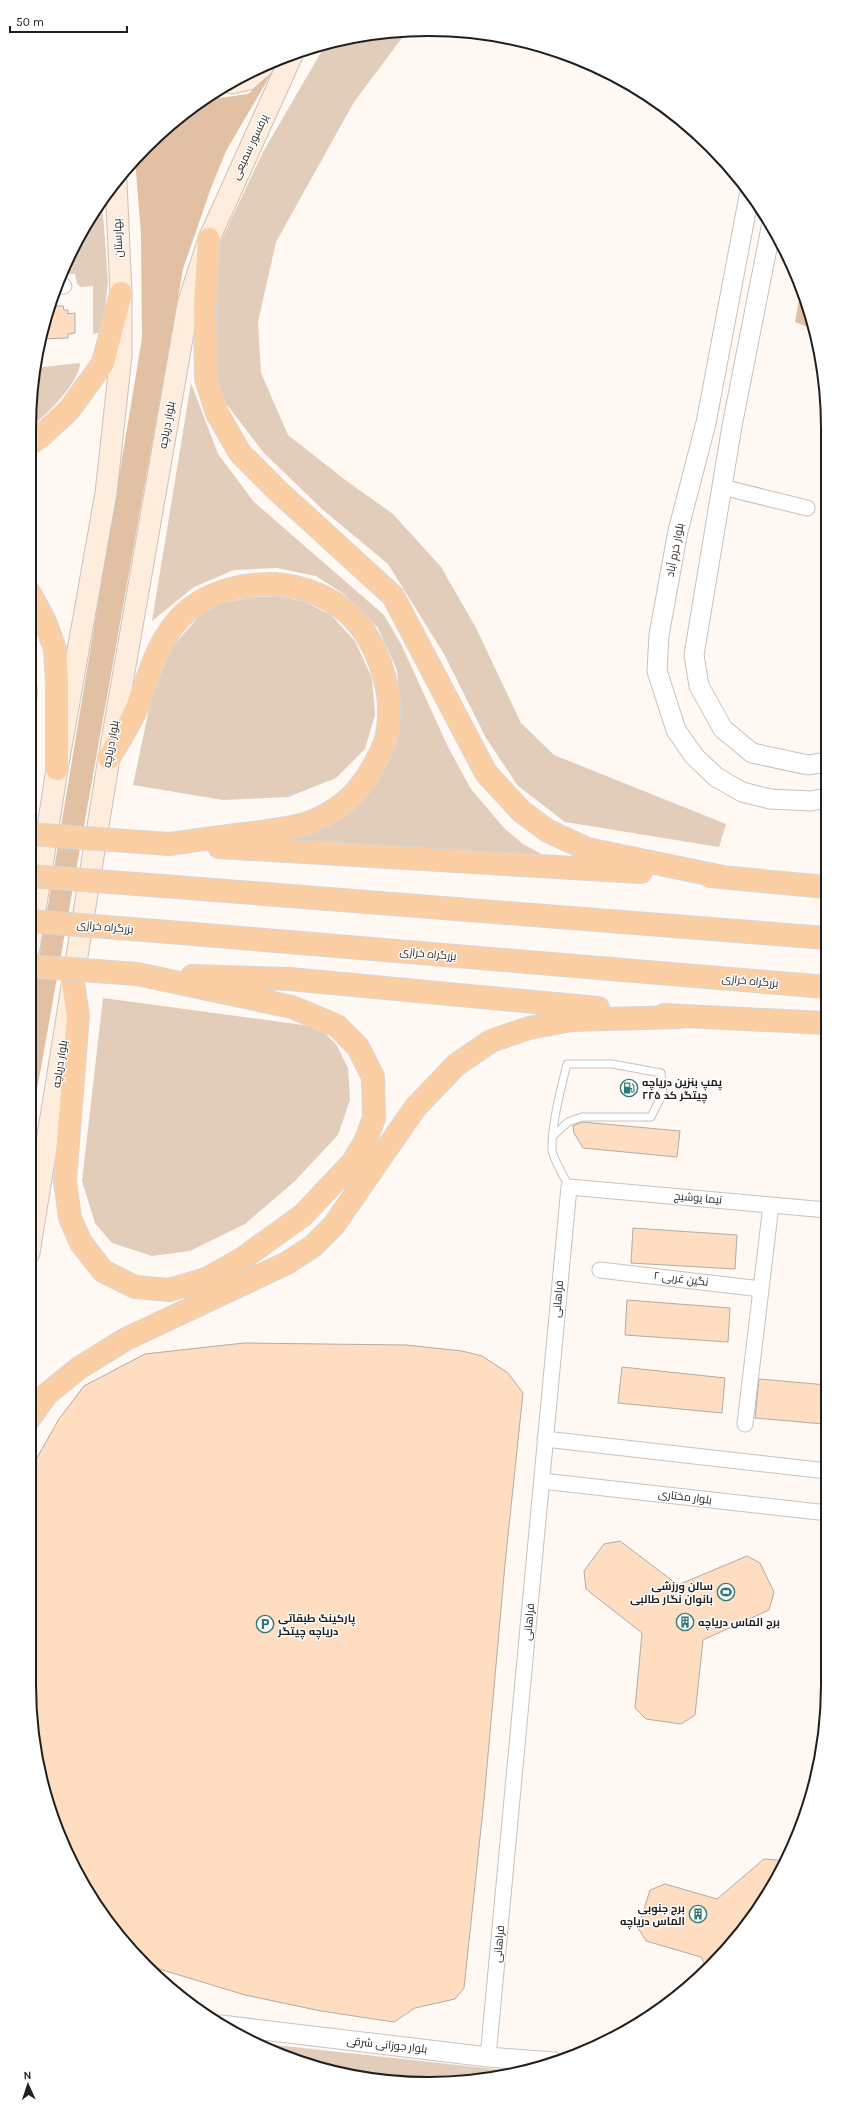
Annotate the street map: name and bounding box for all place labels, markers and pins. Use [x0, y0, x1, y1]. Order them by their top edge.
place label: پمپ بنزین دریاچه چیتگر کد ۲۲۵ [642, 1076, 722, 1104]
fuel station icon: پمپ بنزین دریاچه چیتگر کد ۲۲۵ [619, 1078, 639, 1098]
place label: سالن ورزشی بانوان نگار طالبی [630, 1580, 713, 1607]
sports icon: سالن ورزشی بانوان نگار طالبی [716, 1582, 736, 1602]
place label: پارکینگ طبقاتی دریاچه چیتگر [277, 1612, 355, 1640]
building icon: برج الماس دریاچه [675, 1612, 695, 1632]
parking icon: پارکینگ طبقاتی دریاچه چیتگر [255, 1614, 275, 1634]
place label: برج الماس دریاچه [698, 1616, 780, 1631]
place label: برج جنوبی الماس دریاچه [620, 1902, 685, 1930]
building icon: برج جنوبی الماس دریاچه [688, 1904, 708, 1924]

